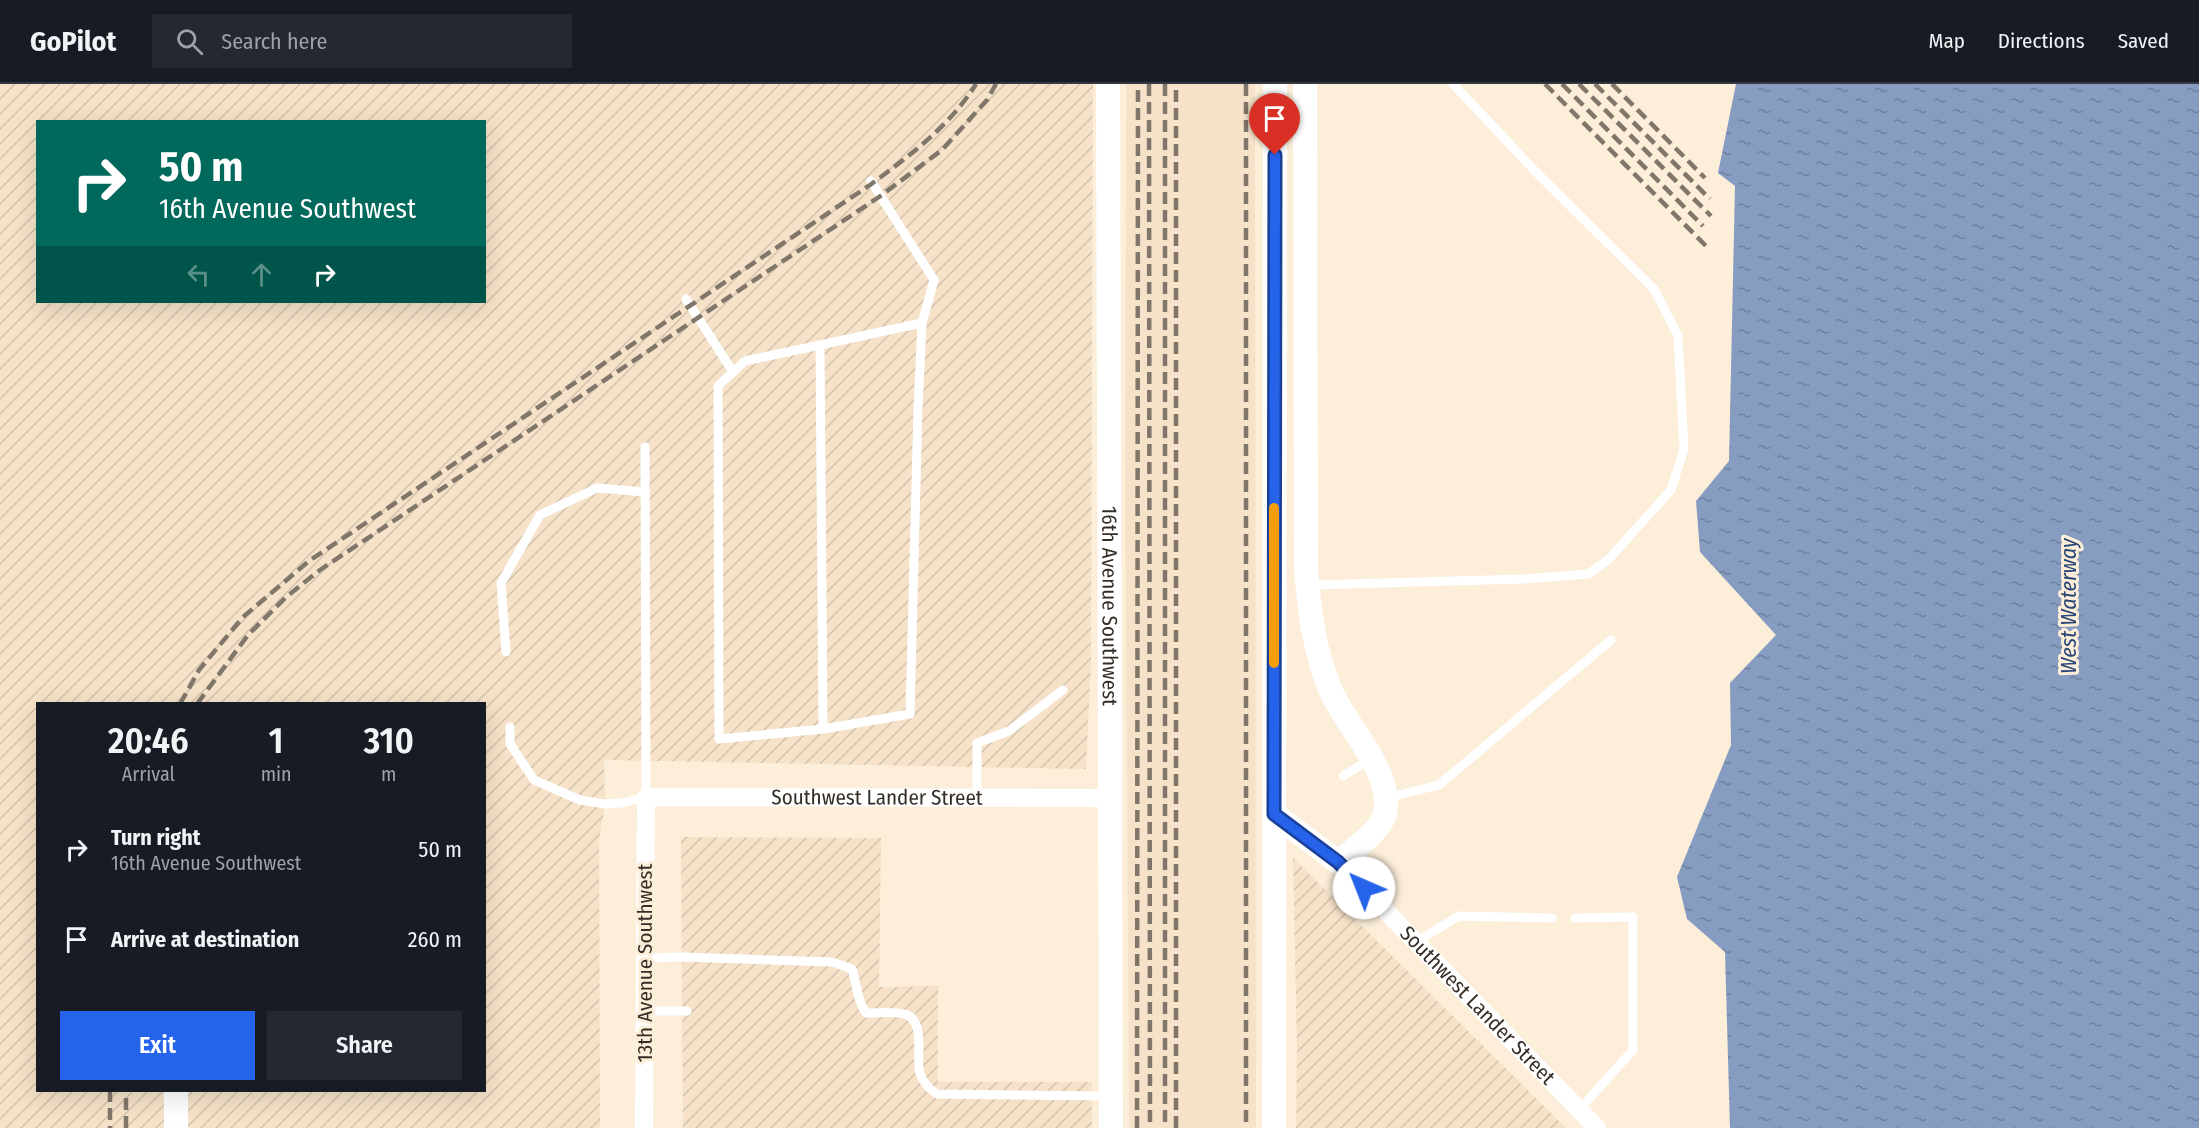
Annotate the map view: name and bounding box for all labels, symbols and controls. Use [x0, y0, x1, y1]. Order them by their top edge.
search box [152, 14, 572, 68]
text: GoPilot [30, 25, 116, 58]
icon: search [173, 25, 206, 58]
text: Search here [221, 28, 327, 55]
text: Map [1928, 28, 1965, 54]
text: Directions [1998, 28, 2085, 54]
text: Saved [2118, 28, 2169, 54]
pin [1249, 93, 1300, 155]
icon: arrive [1258, 102, 1291, 135]
text: 50 m [159, 142, 243, 192]
icon: right [60, 144, 138, 222]
text: 16th Avenue Southwest [159, 193, 416, 225]
icon: left [182, 258, 215, 291]
icon: ahead [245, 258, 278, 291]
icon: right [308, 258, 341, 291]
street label: 16th Avenue Southwest [1096, 506, 1123, 706]
water label: West Waterway [2055, 537, 2082, 674]
text: 20:46 [108, 719, 189, 763]
text: 1 [269, 719, 284, 763]
text: 310 [364, 719, 414, 763]
text: Arrival [122, 762, 175, 786]
text: min [261, 762, 292, 786]
text: m [381, 762, 396, 786]
street label: Southwest Lander Street [771, 784, 983, 811]
text: Turn right [111, 824, 200, 851]
icon: right [60, 833, 93, 866]
text: 50 m [418, 836, 462, 863]
text: 16th Avenue Southwest [111, 851, 301, 875]
position arrow [1332, 856, 1396, 920]
street label: 13th Avenue Southwest [632, 863, 658, 1062]
street label: Southwest Lander Street [1394, 920, 1561, 1090]
icon: arrive [60, 923, 93, 956]
text: Arrive at destination [111, 926, 299, 953]
text: 260 m [408, 926, 462, 953]
button: Exit [60, 1011, 255, 1080]
button: Share [267, 1011, 462, 1080]

